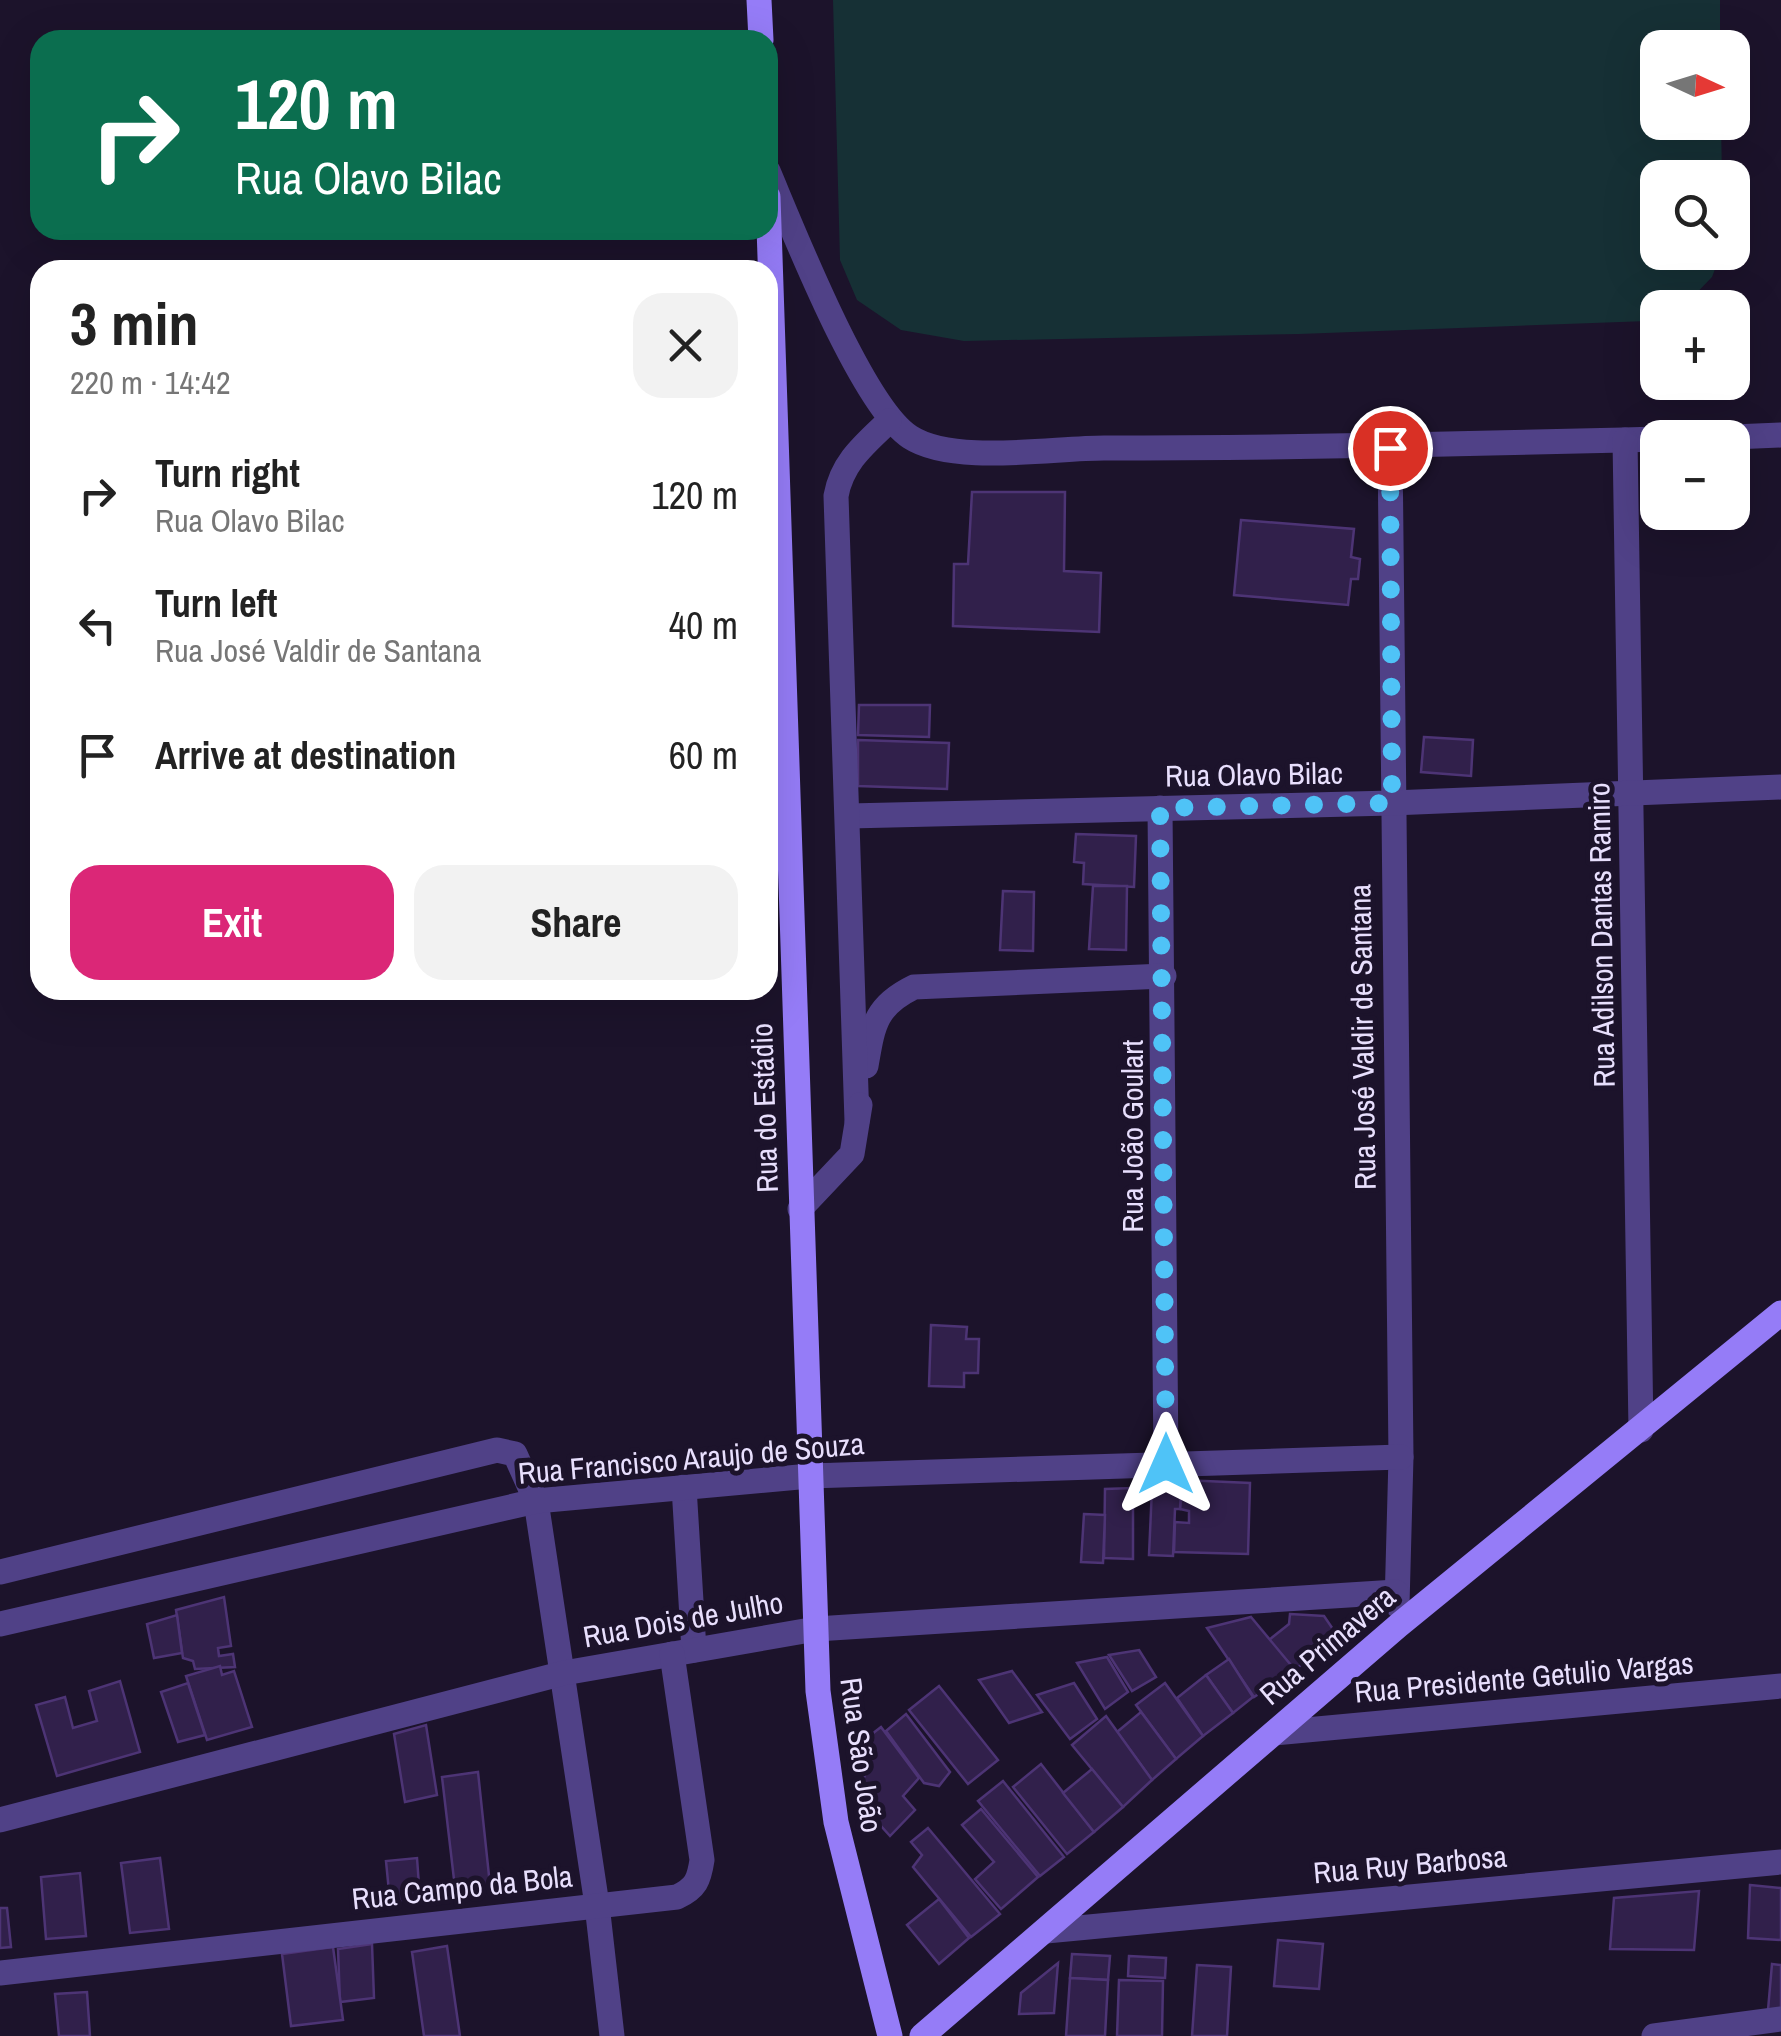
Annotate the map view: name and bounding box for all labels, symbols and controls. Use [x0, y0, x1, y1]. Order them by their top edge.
north arrow [1640, 30, 1750, 140]
map controls [1640, 30, 1750, 530]
text: 120 m [235, 57, 398, 151]
icon: right [70, 70, 200, 200]
text: Rua Olavo Bilac [235, 147, 502, 208]
button: search [1640, 160, 1750, 270]
text: 3 min [70, 283, 199, 364]
button: + [1640, 290, 1750, 400]
button: close [633, 293, 738, 398]
text: 220 m · 14:42 [70, 361, 230, 404]
pin [1348, 406, 1433, 491]
button: − [1640, 420, 1750, 530]
icon: arrive [1363, 421, 1418, 476]
text: Turn right [155, 448, 300, 499]
icon: right [70, 468, 125, 523]
text: 120 m [651, 470, 738, 521]
text: Rua Olavo Bilac [155, 499, 345, 542]
text: Turn left [155, 578, 277, 629]
icon: left [70, 598, 125, 653]
text: 40 m [669, 600, 738, 651]
text: Rua José Valdir de Santana [155, 629, 481, 672]
icon: arrive [70, 728, 125, 783]
text: Arrive at destination [155, 730, 456, 781]
text: 60 m [669, 730, 738, 781]
street label: Rua Olavo Bilac [1165, 752, 1343, 796]
street label: Rua Adilson Dantas Ramiro [1578, 782, 1624, 1088]
button: Exit [70, 865, 394, 980]
button: Share [414, 865, 738, 980]
street label: Rua José Valdir de Santana [1339, 883, 1385, 1190]
street label: Rua do Estádio [741, 1023, 787, 1193]
street label: Rua João Goulart [1112, 1039, 1152, 1232]
position arrow [1114, 1412, 1218, 1516]
street label: Rua Francisco Araujo de Souza [516, 1423, 866, 1493]
street label: Rua Primavera [1251, 1576, 1403, 1713]
street label: Rua Dois de Julho [580, 1582, 786, 1656]
street label: Rua Presidente Getulio Vargas [1353, 1642, 1695, 1712]
street label: Rua São João [831, 1675, 893, 1835]
street label: Rua Ruy Barbosa [1312, 1836, 1509, 1892]
street label: Rua Campo da Bola [350, 1855, 575, 1918]

